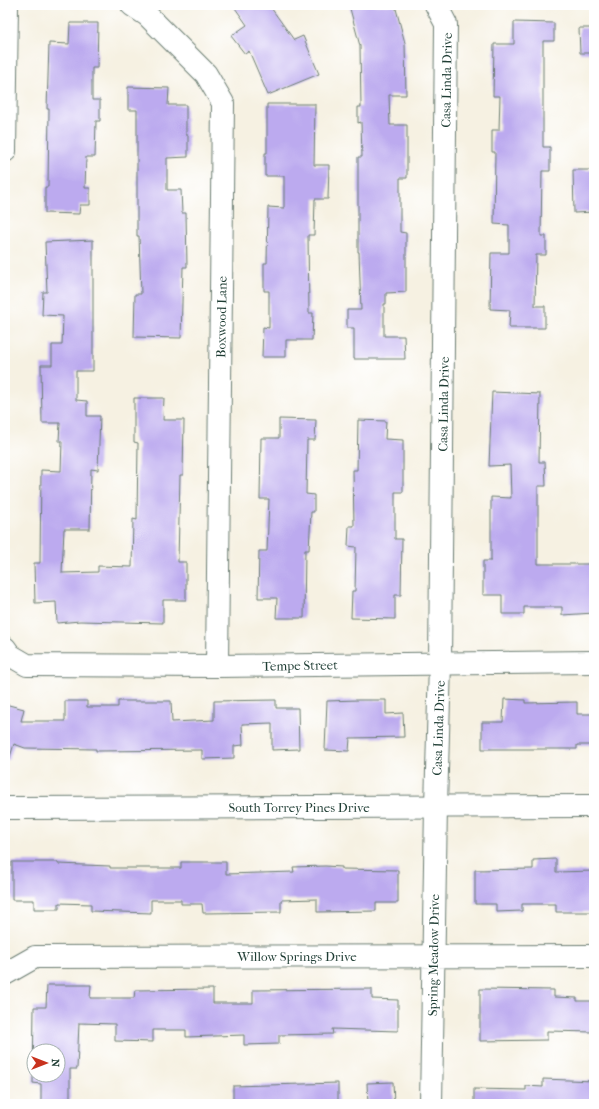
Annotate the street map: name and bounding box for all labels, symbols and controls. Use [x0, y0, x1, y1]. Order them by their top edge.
street label: Casa Linda Drive [438, 32, 455, 128]
street label: Boxwood Lane [213, 275, 230, 358]
street label: Casa Linda Drive [435, 356, 452, 452]
street label: Tempe Street [262, 657, 338, 674]
street label: Casa Linda Drive [429, 680, 448, 776]
street label: South Torrey Pines Drive [228, 800, 370, 815]
street label: Spring Meadow Drive [425, 893, 442, 1016]
street label: Willow Springs Drive [236, 949, 357, 964]
north arrow [26, 1043, 66, 1083]
text: N [49, 1059, 62, 1068]

